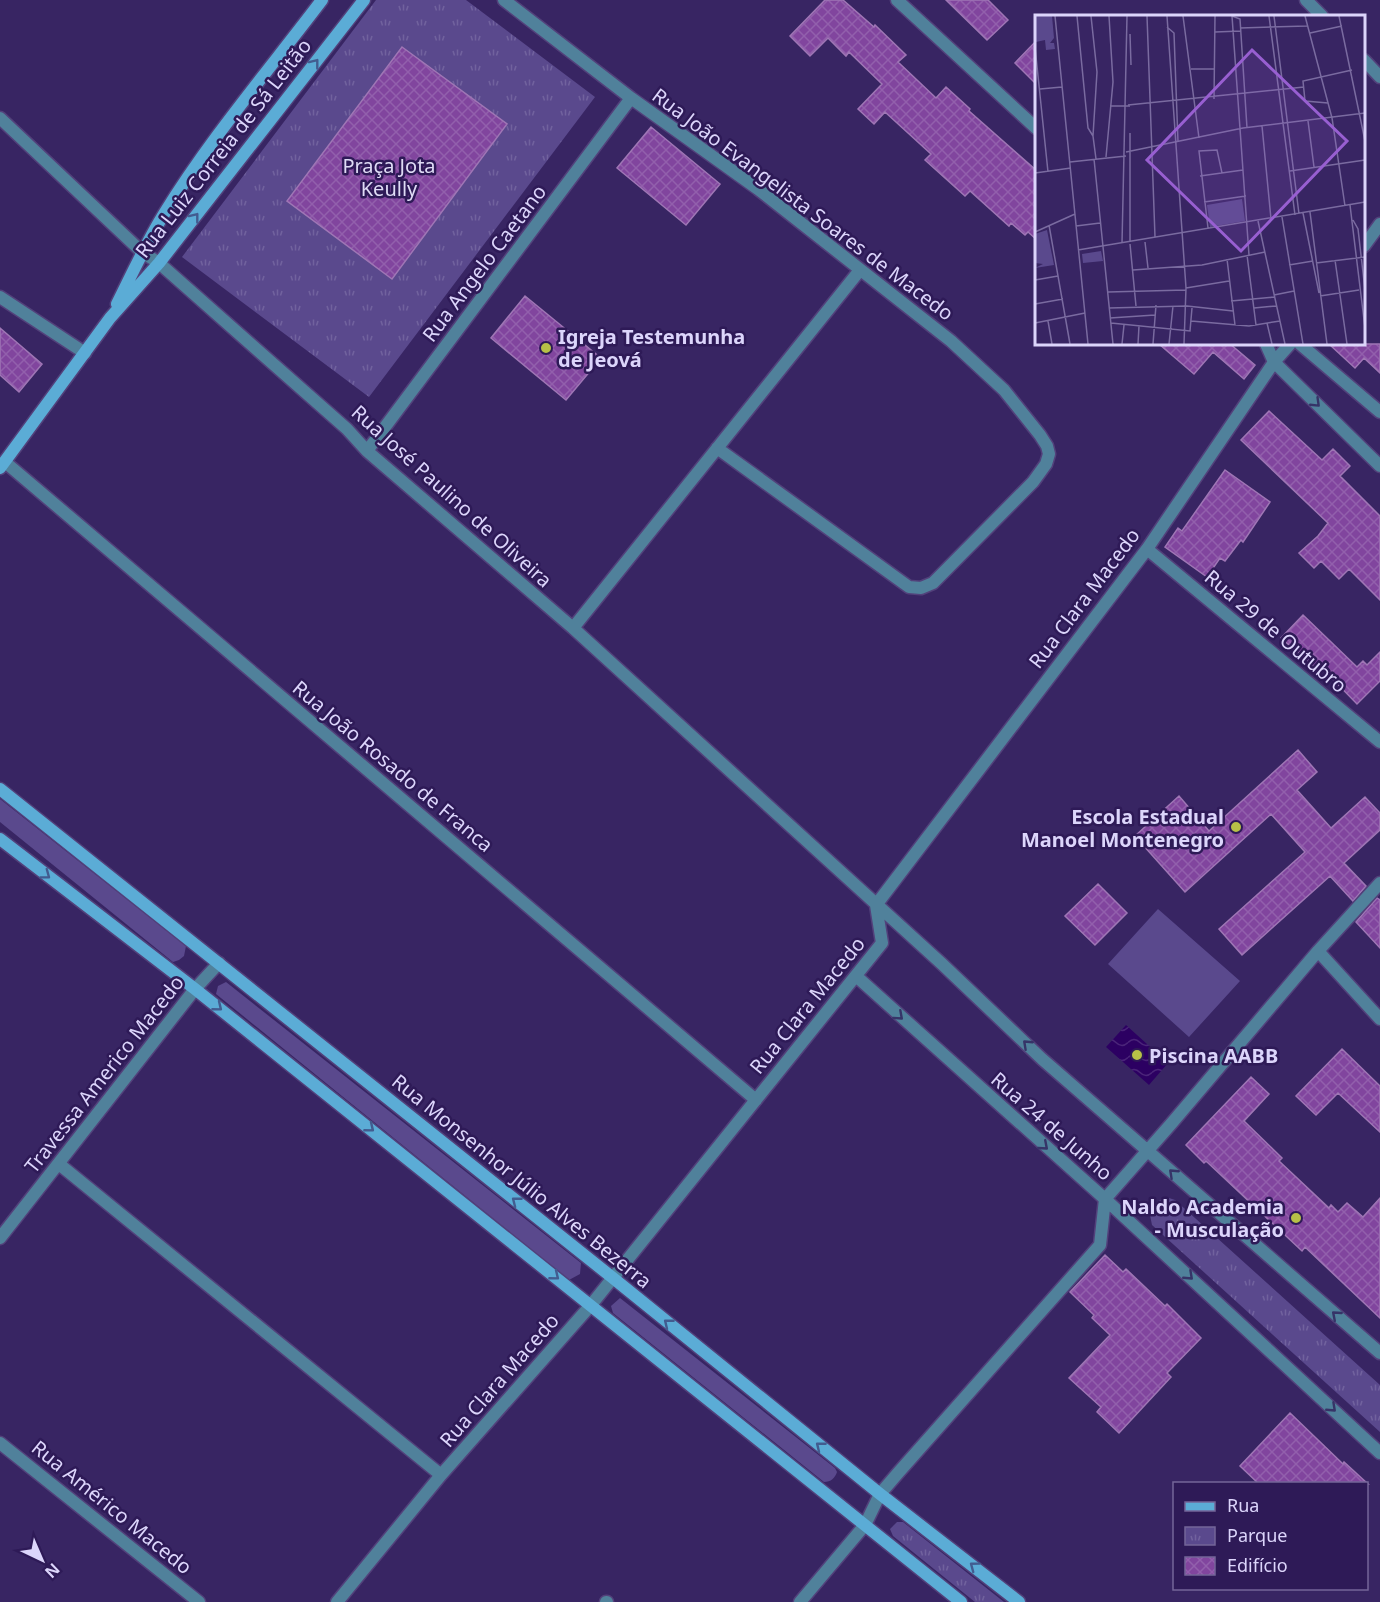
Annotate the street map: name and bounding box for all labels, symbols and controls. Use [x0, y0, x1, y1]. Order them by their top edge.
inset map [1035, 15, 1365, 345]
street label: Rua Luiz Correia de Sá Leitão [129, 33, 317, 263]
one-way arrow [307, 59, 318, 70]
street label: Rua João Evangelista Soares de Macedo [647, 82, 959, 326]
park label: Praça Jota Keully [342, 152, 436, 202]
street label: Rua Angelo Caetano [416, 179, 552, 347]
one-way arrow [187, 212, 198, 223]
place label: Igreja Testemunha de Jeová [558, 323, 745, 373]
marker: Igreja Testemunha de Jeová [539, 341, 553, 355]
one-way arrow [1310, 396, 1320, 407]
street label: Rua José Paulino de Oliveira [346, 399, 558, 593]
street label: Rua Clara Macedo [1022, 522, 1146, 674]
street label: Rua 29 de Outubro [1199, 563, 1353, 699]
street label: Rua João Rosado de Franca [287, 674, 499, 858]
place label: Escola Estadual Manoel Montenegro [1021, 803, 1224, 853]
marker: Escola Estadual Manoel Montenegro [1229, 820, 1243, 834]
one-way arrow [40, 868, 51, 879]
street label: Rua Clara Macedo [743, 931, 871, 1079]
street label: Travessa Americo Macedo [18, 970, 190, 1178]
one-way arrow [211, 999, 222, 1010]
one-way arrow [891, 1008, 902, 1019]
one-way arrow [1023, 1040, 1033, 1051]
place label: Piscina AABB [1149, 1042, 1278, 1069]
marker: Piscina AABB [1130, 1048, 1144, 1062]
street label: Rua 24 de Junho [986, 1066, 1118, 1186]
street label: Rua Monsenhor Júlio Alves Bezerra [387, 1068, 657, 1294]
one-way arrow [363, 1121, 374, 1132]
one-way arrow [1037, 1139, 1048, 1150]
one-way arrow [1170, 1169, 1181, 1180]
place label: Naldo Academia - Musculação [1121, 1193, 1284, 1243]
one-way arrow [512, 1198, 523, 1209]
marker: Naldo Academia - Musculação [1289, 1211, 1303, 1225]
one-way arrow [548, 1269, 559, 1280]
one-way arrow [1182, 1269, 1193, 1280]
street label: Rua Clara Macedo [433, 1307, 565, 1453]
one-way arrow [1332, 1311, 1343, 1322]
one-way arrow [664, 1320, 675, 1331]
one-way arrow [1325, 1401, 1336, 1412]
street label: Rua Américo Macedo [26, 1434, 198, 1580]
one-way arrow [816, 1442, 827, 1453]
legend [1173, 1482, 1368, 1590]
text: Rua [1227, 1493, 1259, 1517]
text: Parque [1227, 1523, 1287, 1547]
north arrow [12, 1530, 72, 1590]
text: Edifício [1227, 1553, 1288, 1577]
text: N [40, 1558, 65, 1583]
one-way arrow [969, 1562, 980, 1573]

